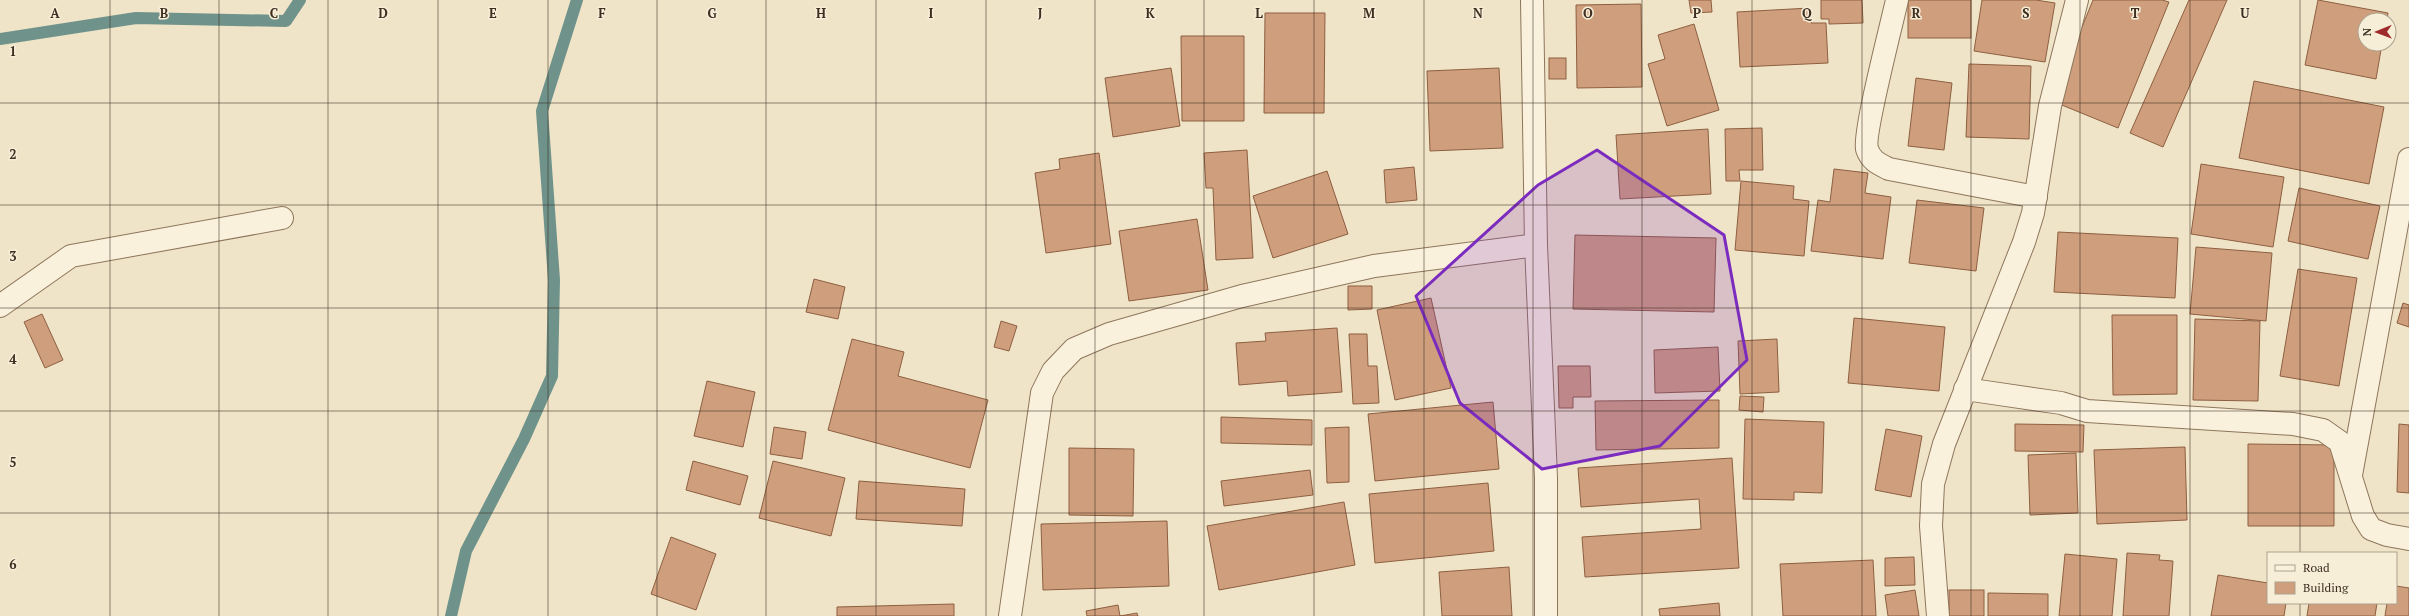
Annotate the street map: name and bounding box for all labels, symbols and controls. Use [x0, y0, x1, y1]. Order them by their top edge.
text: A [50, 4, 60, 22]
text: B [160, 4, 168, 22]
text: C [270, 4, 278, 22]
text: D [378, 4, 388, 22]
text: E [489, 4, 497, 22]
text: F [598, 4, 606, 22]
text: G [707, 4, 717, 22]
text: H [816, 4, 826, 22]
text: I [929, 4, 934, 22]
text: J [1038, 4, 1043, 22]
text: K [1145, 4, 1155, 22]
text: L [1255, 4, 1263, 22]
text: M [1363, 4, 1375, 22]
text: N [1473, 4, 1483, 22]
text: O [1583, 4, 1593, 22]
text: P [1693, 4, 1701, 22]
text: Q [1802, 4, 1813, 22]
text: R [1911, 4, 1921, 22]
text: S [2022, 4, 2030, 22]
text: T [2131, 4, 2140, 22]
text: U [2240, 4, 2250, 22]
north arrow [2357, 12, 2397, 52]
text: N [2360, 27, 2374, 36]
text: 1 [9, 42, 17, 60]
text: 2 [9, 145, 17, 163]
text: 3 [9, 247, 17, 265]
text: 4 [9, 350, 17, 368]
text: 5 [9, 453, 17, 471]
legend [2267, 552, 2397, 604]
text: 6 [9, 555, 17, 573]
text: Road [2303, 560, 2330, 575]
text: Building [2303, 580, 2349, 595]

